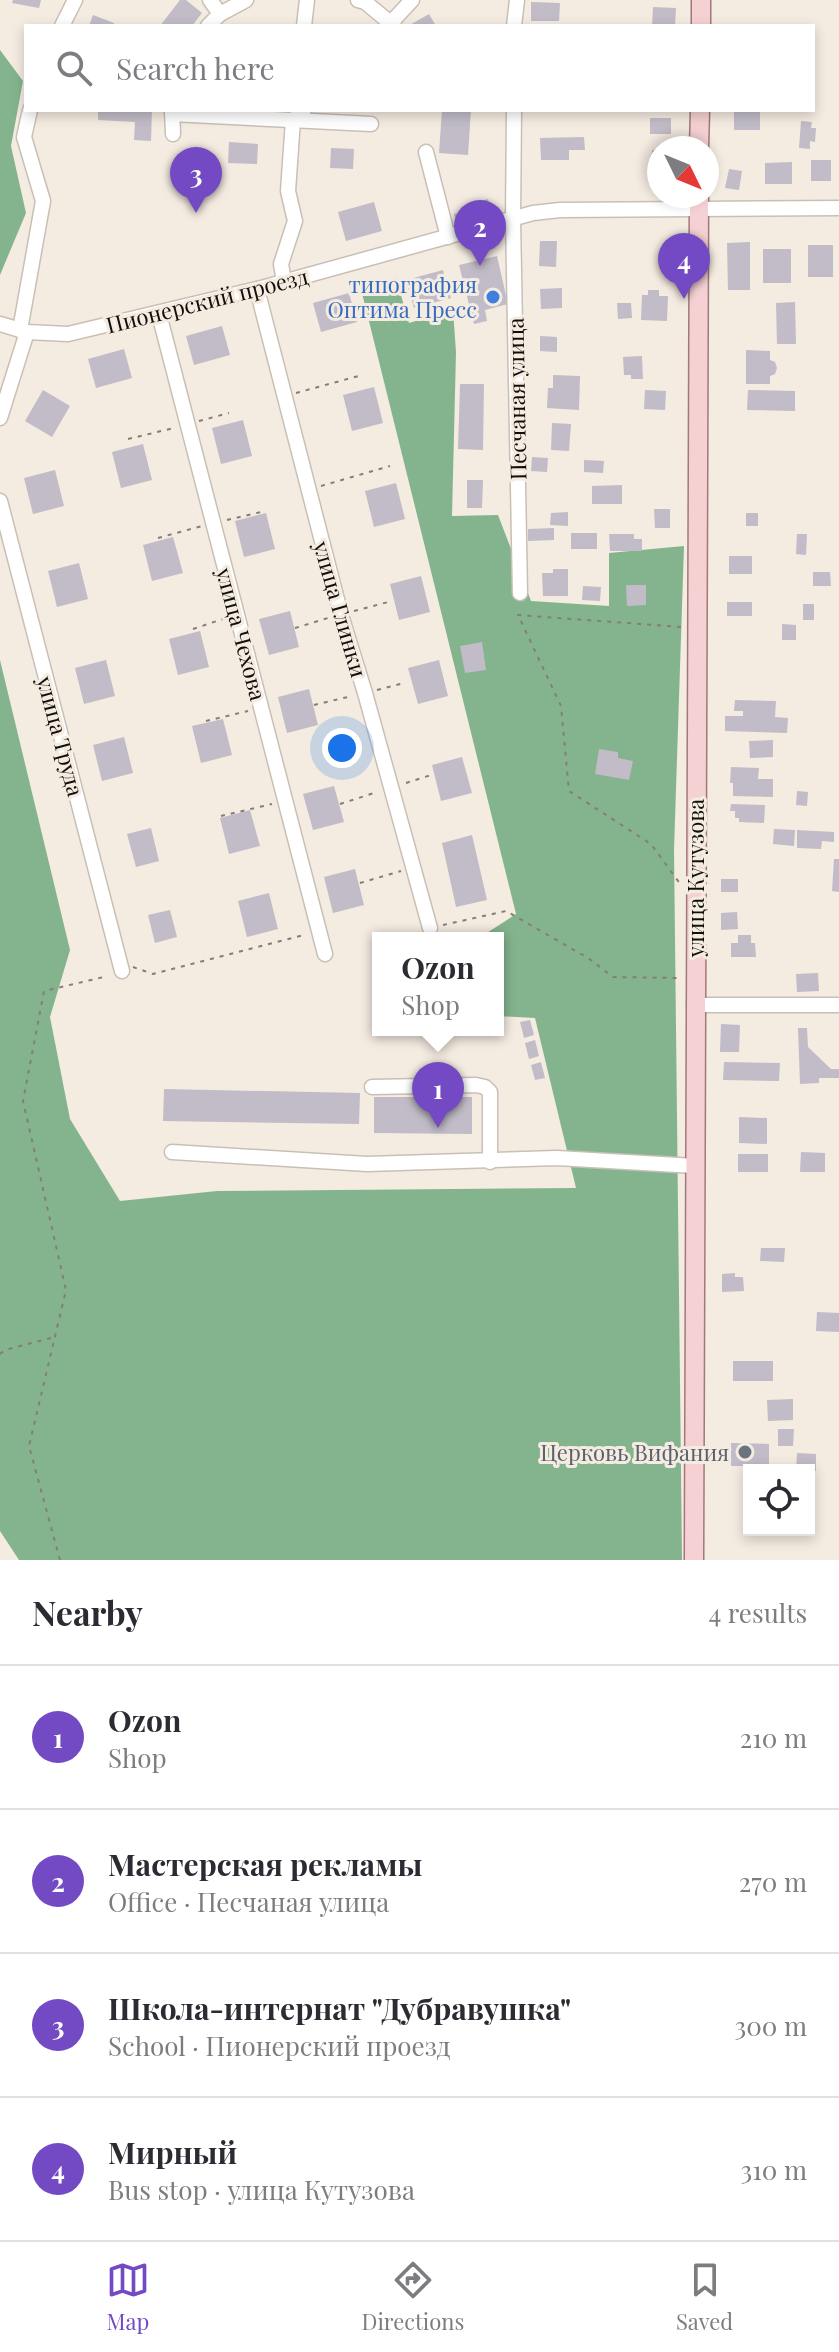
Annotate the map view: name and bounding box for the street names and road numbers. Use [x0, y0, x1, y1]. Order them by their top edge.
street label: Пионерский проезд [103, 260, 312, 340]
street label: Песчаная улица [500, 317, 532, 481]
street label: улица Глинки [307, 536, 375, 681]
street label: улица Чехова [210, 563, 274, 704]
street label: улица Труда [30, 672, 91, 799]
street label: улица Кутузова [680, 799, 710, 958]

